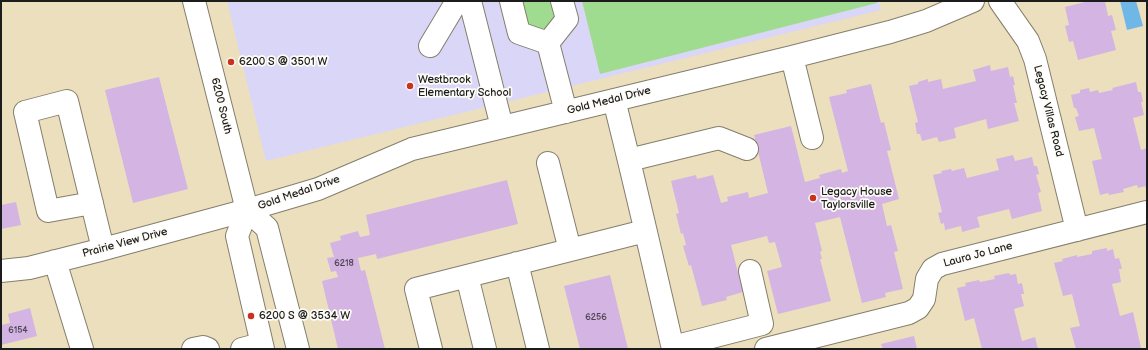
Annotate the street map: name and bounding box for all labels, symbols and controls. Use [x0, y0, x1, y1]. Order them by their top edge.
place label: 6200 S @ 3501 W [239, 55, 328, 69]
marker: 6200 S @ 3501 W [226, 57, 236, 67]
street label: Legacy Villas Road [1030, 64, 1066, 158]
place label: Westbrook Elementary School [418, 73, 511, 99]
street label: 6200 South [208, 77, 234, 135]
marker: Westbrook Elementary School [405, 81, 415, 91]
street label: Gold Medal Drive [566, 84, 652, 118]
street label: Gold Medal Drive [256, 173, 342, 213]
place label: Legacy House Taylorsville [821, 185, 892, 211]
marker: Legacy House Taylorsville [808, 193, 818, 203]
street label: Prairie View Drive [81, 225, 169, 261]
street label: Laura Jo Lane [942, 239, 1014, 271]
house number: 6218 [334, 259, 354, 269]
place label: 6200 S @ 3534 W [259, 309, 350, 323]
marker: 6200 S @ 3534 W [246, 311, 256, 321]
house number: 6256 [585, 313, 607, 323]
house number: 6154 [8, 326, 28, 336]

